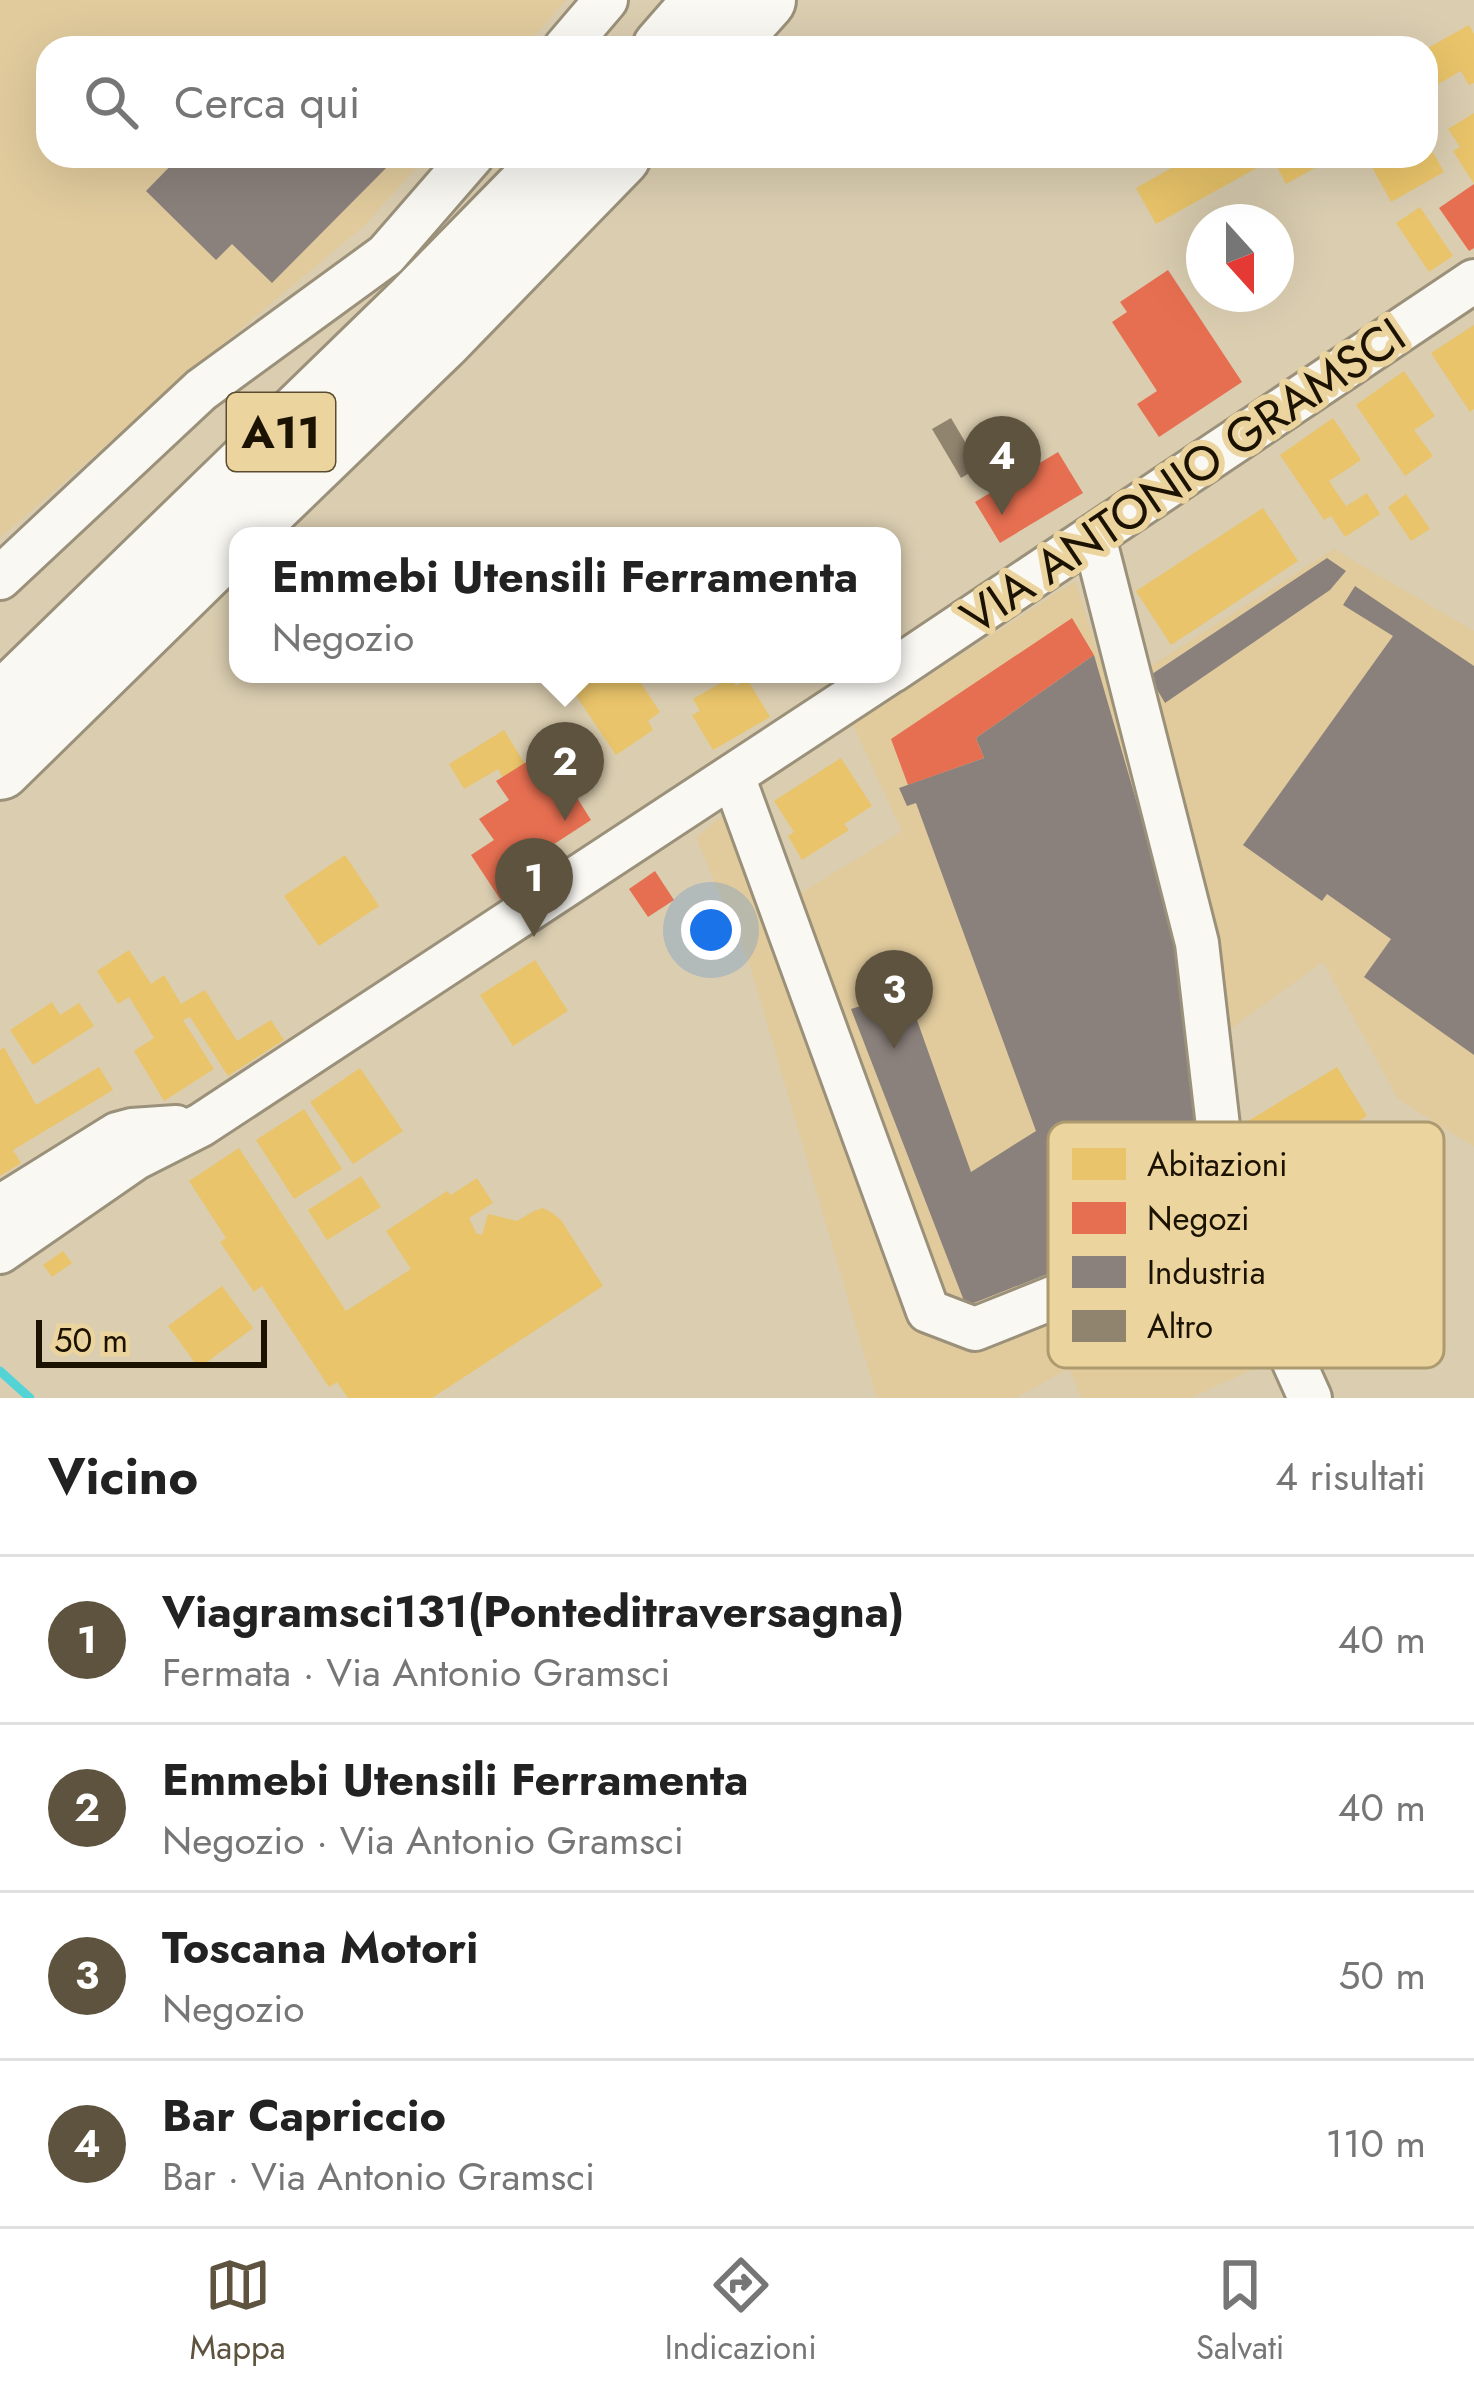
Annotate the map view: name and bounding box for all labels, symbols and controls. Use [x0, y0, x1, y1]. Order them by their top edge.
search box [36, 36, 1438, 168]
icon: search [78, 69, 144, 135]
text: Cerca qui [174, 70, 360, 135]
north arrow [1186, 204, 1294, 312]
street label: VIA ANTONIO GRAMSCI [947, 301, 1419, 651]
road number: A11 [227, 393, 335, 471]
pin: 4 [963, 416, 1041, 515]
popup [229, 527, 901, 683]
text: Emmebi Utensili Ferramenta [272, 544, 858, 609]
text: Negozio [272, 609, 414, 666]
pin: 2 [526, 722, 604, 821]
pin: 1 [495, 838, 573, 937]
your location [681, 900, 741, 960]
pin: 3 [855, 950, 933, 1049]
legend [1048, 1122, 1444, 1368]
text: Abitazioni [1147, 1141, 1288, 1188]
text: Negozi [1147, 1195, 1250, 1242]
text: Industria [1147, 1249, 1266, 1296]
text: Altro [1147, 1303, 1213, 1350]
scale bar [36, 1314, 267, 1367]
text: 50 m [54, 1317, 128, 1364]
text: Vicino [48, 1439, 198, 1513]
text: 4 risultati [1275, 1448, 1426, 1505]
text: Viagramsci131(Ponteditraversagna) [162, 1579, 904, 1644]
text: 1 [77, 1611, 97, 1668]
text: 40 m [1338, 1611, 1426, 1668]
text: Fermata · Via Antonio Gramsci [162, 1644, 670, 1701]
text: Emmebi Utensili Ferramenta [162, 1747, 749, 1812]
text: 2 [74, 1779, 100, 1836]
text: 40 m [1338, 1779, 1426, 1836]
text: Negozio · Via Antonio Gramsci [162, 1812, 684, 1869]
text: Toscana Motori [162, 1915, 478, 1980]
text: 3 [75, 1947, 99, 2004]
text: 50 m [1338, 1947, 1426, 2004]
text: Negozio [162, 1980, 305, 2037]
text: Bar Capriccio [162, 2083, 446, 2148]
text: 4 [73, 2115, 101, 2172]
text: 110 m [1325, 2115, 1426, 2172]
text: Bar · Via Antonio Gramsci [162, 2148, 595, 2205]
tab: Mappa [190, 2252, 286, 2371]
tab: Indicazioni [665, 2252, 817, 2371]
tab: Salvati [1196, 2252, 1284, 2371]

